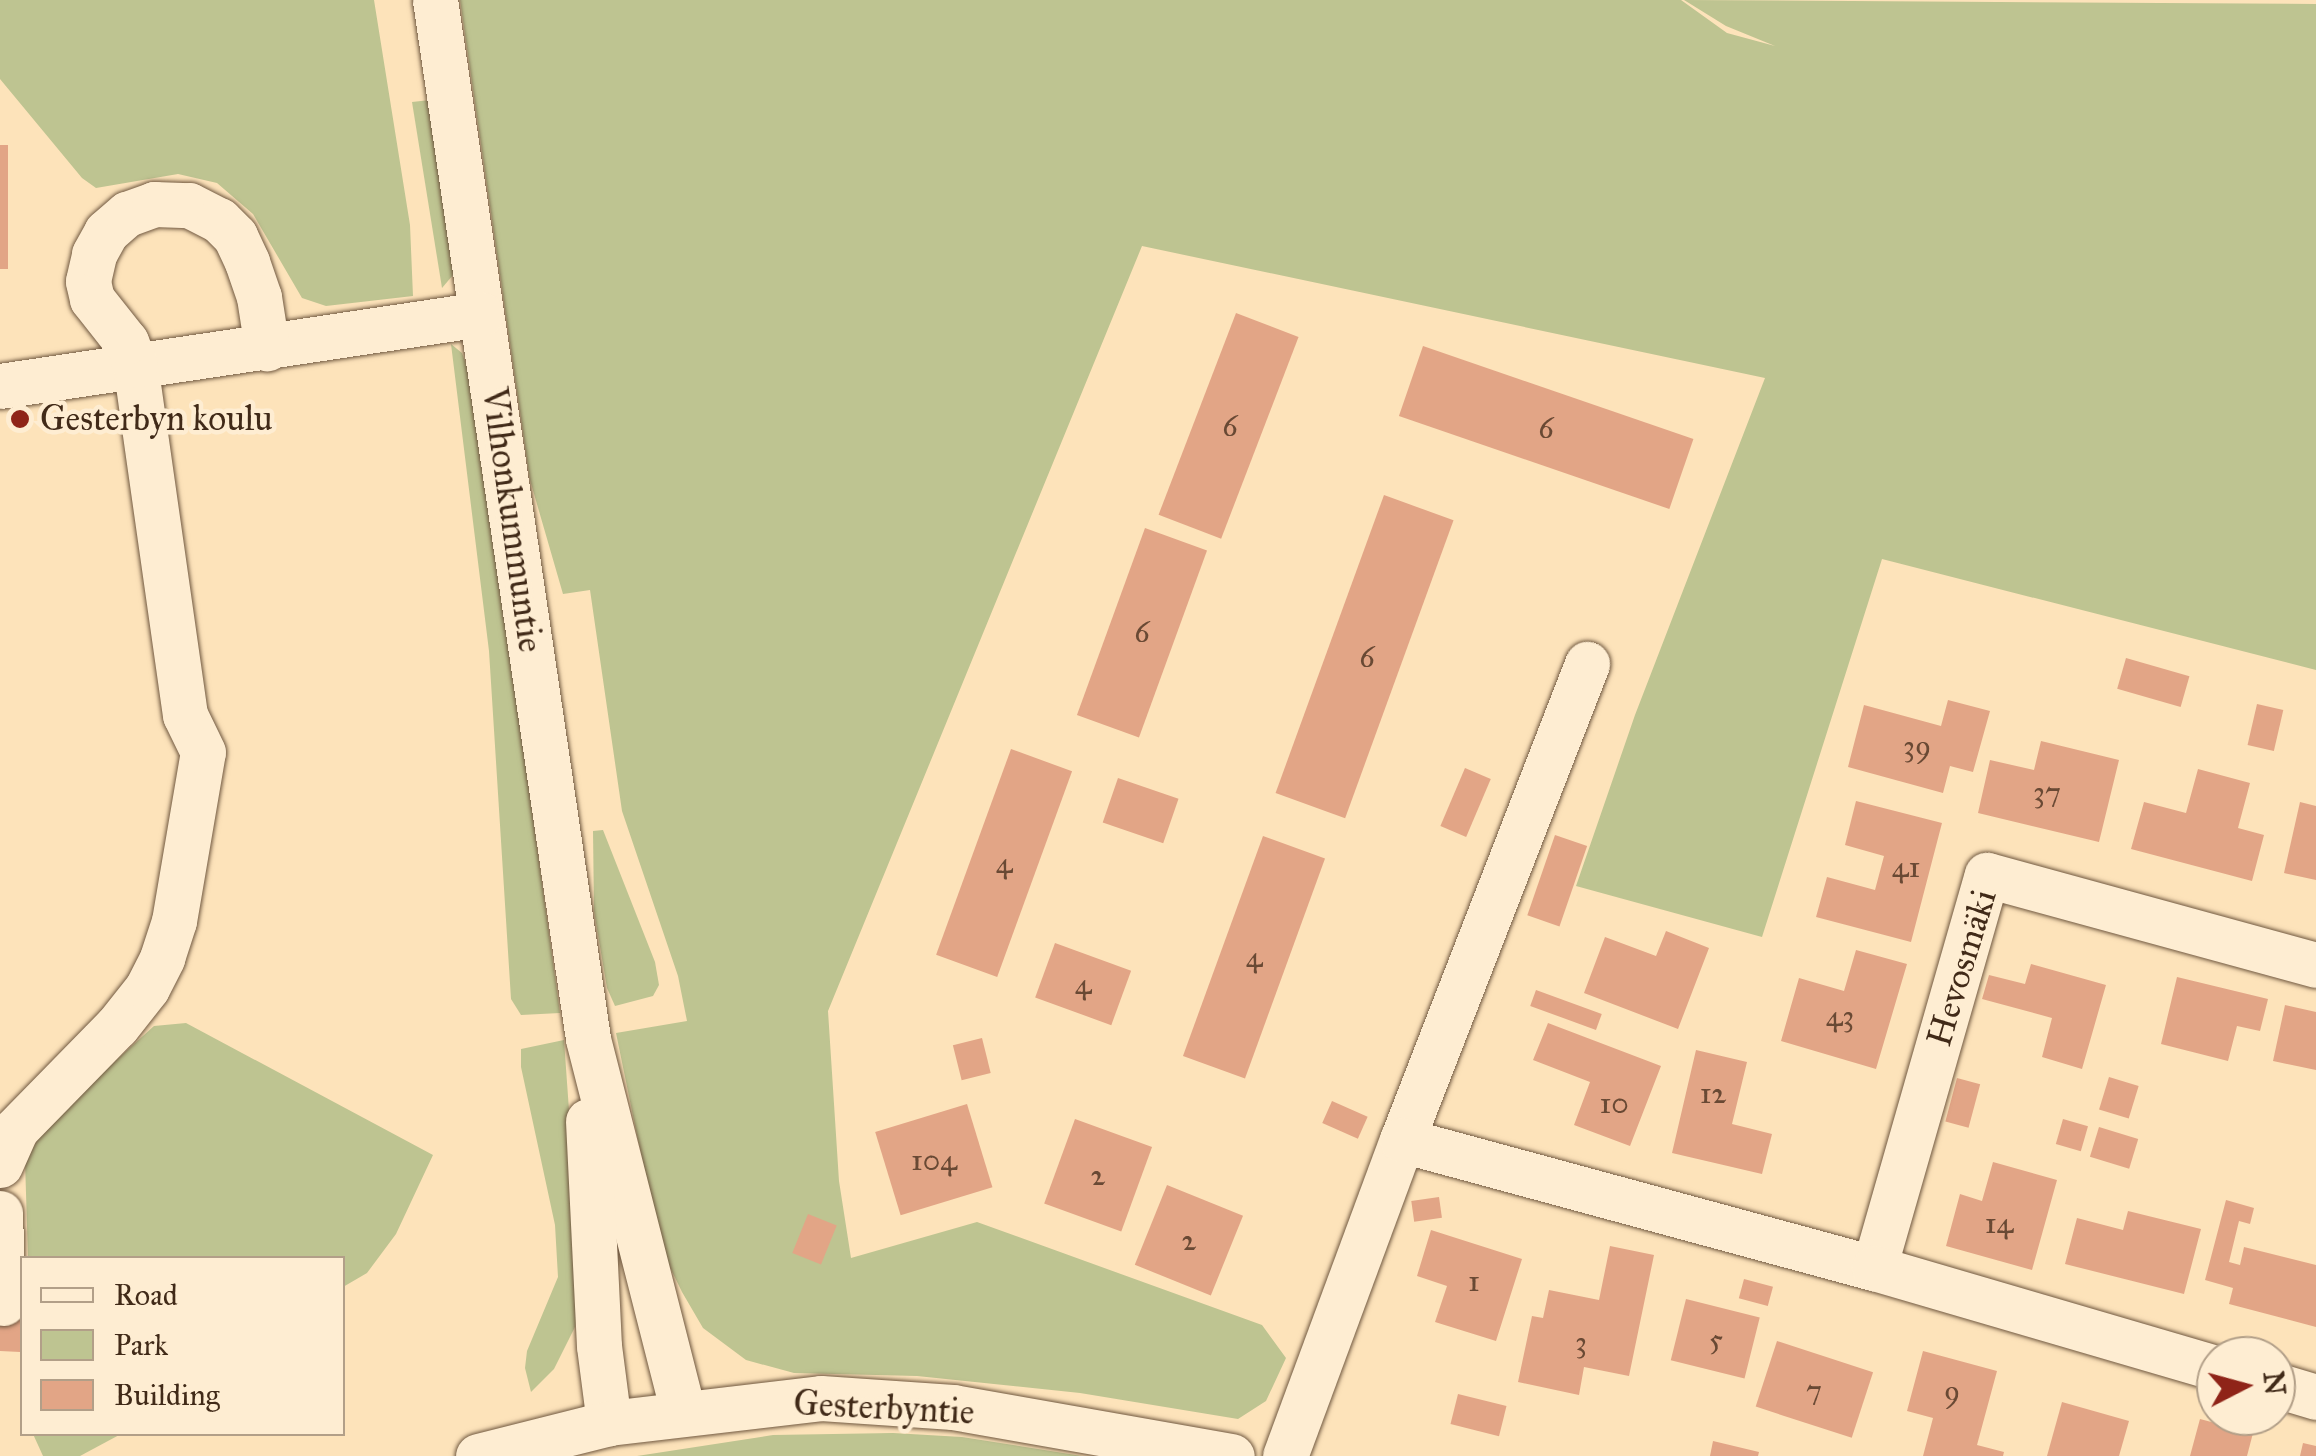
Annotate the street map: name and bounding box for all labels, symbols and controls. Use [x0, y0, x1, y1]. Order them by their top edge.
street label: Vilhonkummuntie [473, 385, 551, 655]
place label: Gesterbyn koulu [40, 398, 273, 440]
marker: Gesterbyn koulu [9, 408, 31, 430]
house number: 6 [1222, 408, 1238, 444]
house number: 6 [1538, 410, 1554, 446]
house number: 6 [1134, 614, 1150, 650]
house number: 6 [1359, 639, 1375, 675]
house number: 39 [1903, 728, 1931, 764]
house number: 37 [2033, 774, 2061, 810]
house number: 4 [996, 845, 1012, 881]
house number: 41 [1892, 849, 1920, 885]
street label: Hevosmäki [1918, 885, 2006, 1051]
house number: 4 [1246, 939, 1262, 975]
house number: 4 [1075, 966, 1091, 1002]
house number: 43 [1826, 998, 1854, 1034]
house number: 12 [1700, 1075, 1726, 1111]
house number: 10 [1599, 1085, 1629, 1121]
house number: 104 [911, 1142, 957, 1178]
house number: 2 [1091, 1157, 1105, 1193]
house number: 14 [1985, 1205, 2013, 1241]
house number: 2 [1182, 1222, 1196, 1258]
legend [20, 1256, 345, 1436]
house number: 1 [1468, 1263, 1480, 1299]
text: Road [114, 1277, 178, 1313]
house number: 5 [1709, 1321, 1723, 1357]
house number: 3 [1575, 1324, 1587, 1360]
text: Park [114, 1327, 168, 1363]
north arrow [2196, 1336, 2296, 1436]
text: N [2256, 1369, 2293, 1397]
house number: 7 [1806, 1372, 1822, 1408]
house number: 9 [1944, 1373, 1960, 1409]
text: Building [114, 1377, 220, 1413]
street label: Gesterbyntie [792, 1382, 976, 1434]

